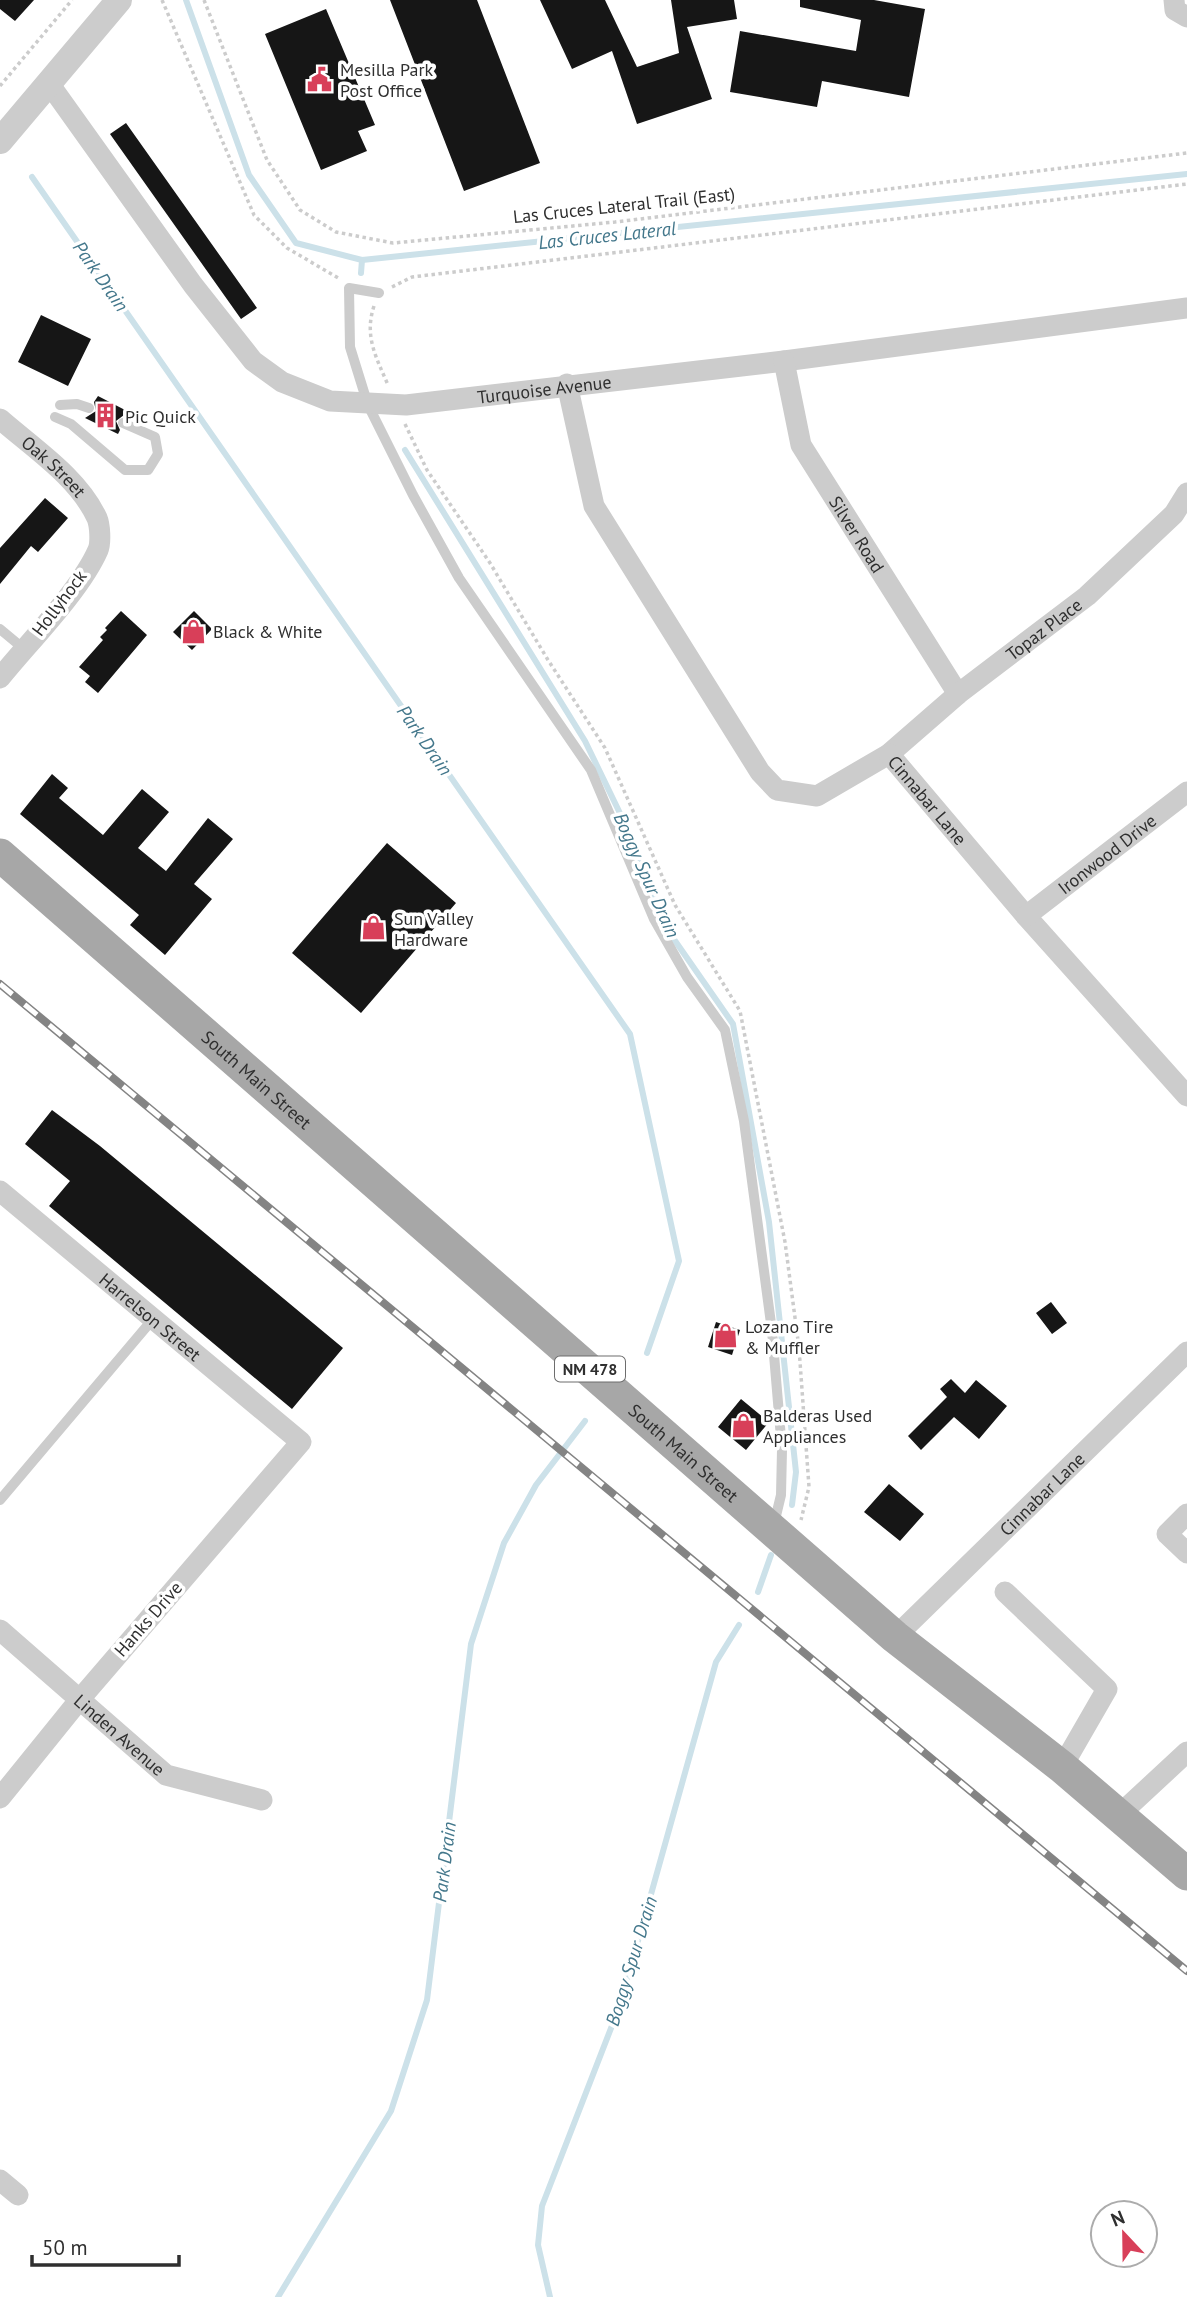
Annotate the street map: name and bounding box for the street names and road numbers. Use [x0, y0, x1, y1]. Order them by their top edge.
street label: Las Cruces Lateral Trail (East) [512, 182, 736, 228]
street label: Turquoise Avenue [476, 370, 613, 408]
street label: Oak Street [17, 430, 92, 502]
street label: Silver Road [824, 491, 890, 577]
street label: Hollyhock [27, 565, 92, 641]
street label: Topaz Place [1001, 593, 1086, 665]
street label: Cinnabar Lane [883, 750, 972, 849]
street label: Ironwood Drive [1053, 809, 1161, 899]
street label: South Main Street [197, 1025, 316, 1134]
street label: Harrelson Street [95, 1267, 206, 1366]
road number: NM 478 [555, 1357, 625, 1382]
street label: South Main Street [624, 1398, 743, 1507]
street label: Cinnabar Lane [994, 1447, 1089, 1541]
street label: Hanks Drive [109, 1577, 187, 1661]
street label: Linden Avenue [70, 1689, 170, 1780]

